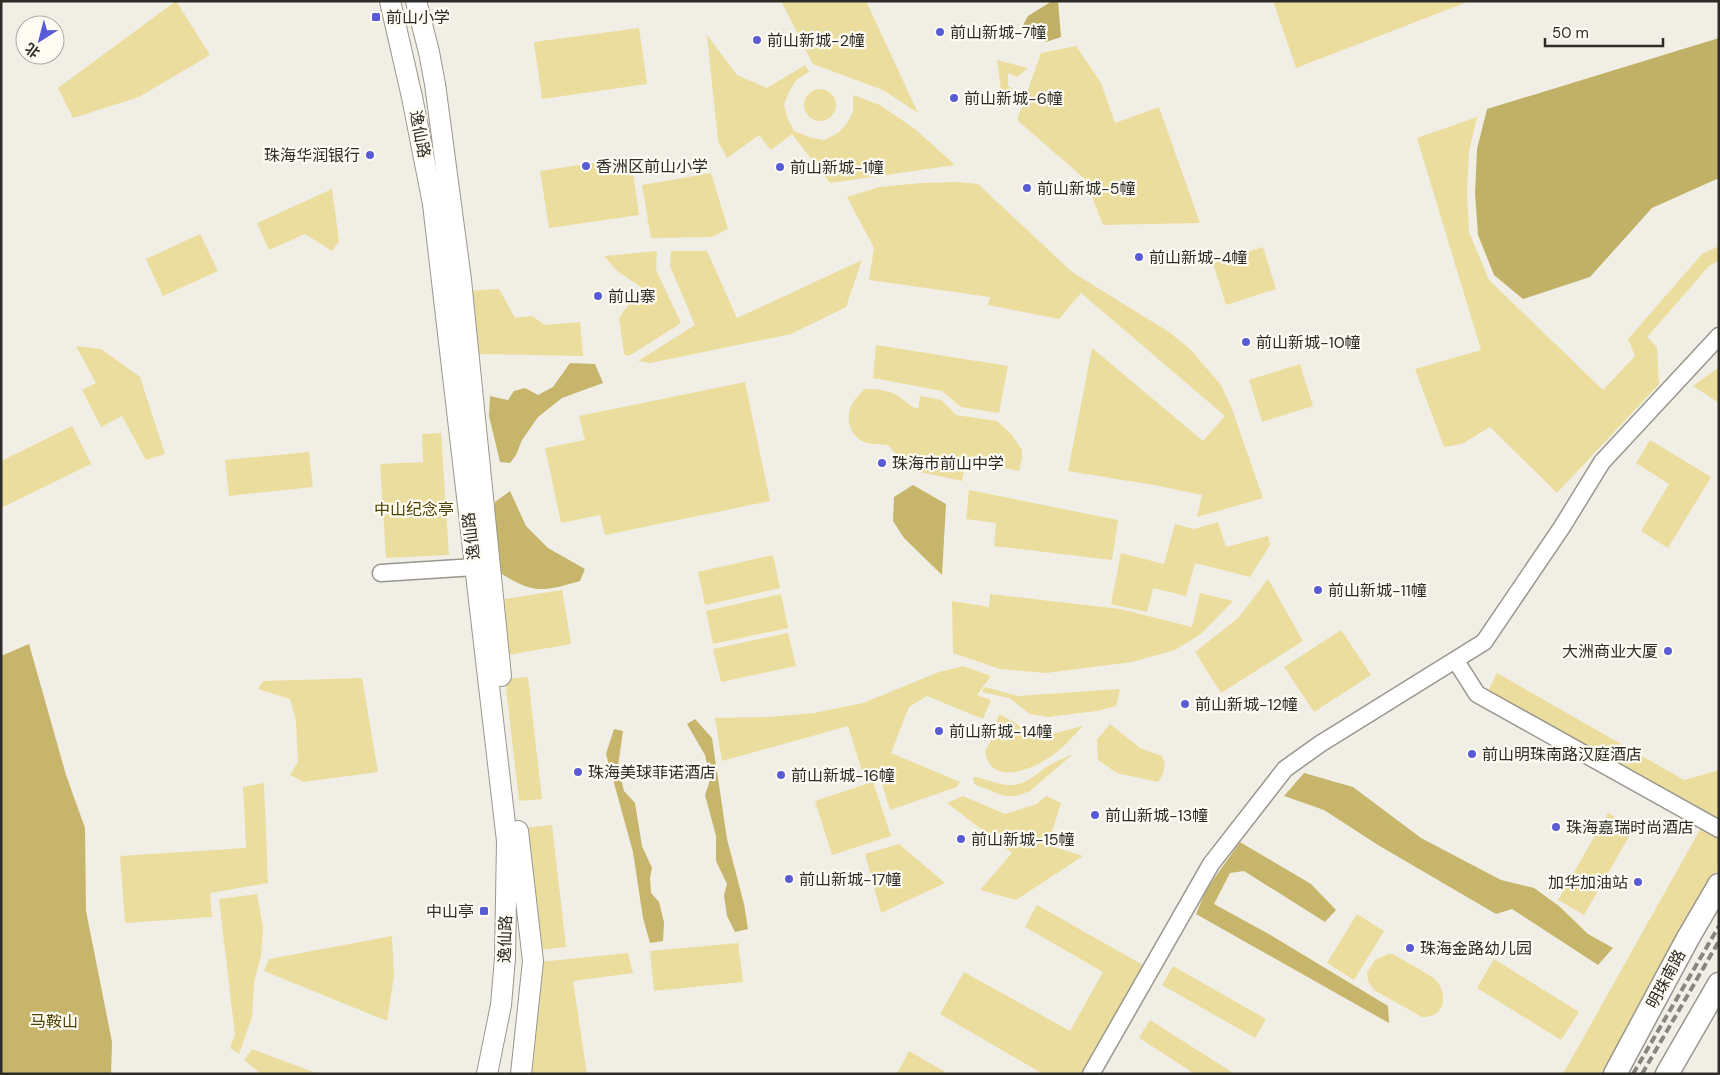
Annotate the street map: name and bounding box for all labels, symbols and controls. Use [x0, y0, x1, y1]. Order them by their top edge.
place label: 前山小学 [386, 7, 450, 28]
marker: 前山小学 [370, 11, 382, 23]
north arrow [15, 15, 65, 65]
scale bar [1545, 15, 1662, 47]
place label: 前山新城-7幢 [950, 22, 1046, 43]
text: 50 m [1552, 23, 1589, 43]
marker: 前山新城-7幢 [934, 26, 946, 38]
place label: 前山新城-2幢 [767, 30, 865, 51]
marker: 前山新城-2幢 [751, 34, 763, 46]
text: 北 [21, 39, 43, 62]
place label: 前山新城-6幢 [964, 88, 1063, 109]
marker: 前山新城-6幢 [948, 92, 960, 104]
street label: 逸仙路 [405, 108, 435, 160]
place label: 珠海华润银行 [264, 145, 360, 166]
marker: 珠海华润银行 [364, 149, 376, 161]
place label: 香洲区前山小学 [596, 156, 708, 177]
place label: 前山新城-1幢 [790, 157, 884, 178]
marker: 香洲区前山小学 [580, 160, 592, 172]
marker: 前山新城-1幢 [774, 161, 786, 173]
place label: 前山新城-5幢 [1037, 178, 1135, 199]
marker: 前山新城-5幢 [1021, 182, 1033, 194]
place label: 前山新城-4幢 [1149, 247, 1247, 268]
marker: 前山新城-4幢 [1133, 251, 1145, 263]
place label: 前山寨 [608, 286, 656, 307]
marker: 前山寨 [592, 290, 604, 302]
place label: 前山新城-10幢 [1256, 332, 1361, 353]
marker: 前山新城-10幢 [1240, 336, 1252, 348]
place label: 珠海市前山中学 [892, 453, 1004, 474]
marker: 珠海市前山中学 [876, 457, 888, 469]
park label: 中山纪念亭 [374, 499, 454, 520]
street label: 逸仙路 [458, 511, 484, 561]
place label: 前山新城-11幢 [1328, 580, 1427, 601]
marker: 前山新城-11幢 [1312, 584, 1324, 596]
place label: 大洲商业大厦 [1562, 641, 1658, 662]
marker: 大洲商业大厦 [1662, 645, 1674, 657]
place label: 前山新城-12幢 [1195, 694, 1298, 715]
marker: 前山新城-12幢 [1179, 698, 1191, 710]
place label: 前山新城-14幢 [949, 721, 1052, 742]
marker: 前山新城-14幢 [933, 725, 945, 737]
place label: 前山明珠南路汉庭酒店 [1482, 744, 1642, 765]
marker: 前山明珠南路汉庭酒店 [1466, 748, 1478, 760]
place label: 珠海美球菲诺酒店 [588, 762, 716, 783]
place label: 前山新城-16幢 [791, 765, 895, 786]
marker: 珠海美球菲诺酒店 [572, 766, 584, 778]
marker: 前山新城-16幢 [775, 769, 787, 781]
place label: 前山新城-13幢 [1105, 805, 1208, 826]
marker: 前山新城-13幢 [1089, 809, 1101, 821]
place label: 珠海嘉瑞时尚酒店 [1566, 817, 1694, 838]
marker: 珠海嘉瑞时尚酒店 [1550, 821, 1562, 833]
place label: 前山新城-15幢 [971, 829, 1074, 850]
marker: 前山新城-15幢 [955, 833, 967, 845]
place label: 前山新城-17幢 [799, 869, 901, 890]
place label: 加华加油站 [1548, 872, 1628, 893]
marker: 前山新城-17幢 [783, 873, 795, 885]
marker: 加华加油站 [1632, 876, 1644, 888]
place label: 中山亭 [426, 901, 474, 922]
marker: 中山亭 [478, 905, 490, 917]
street label: 逸仙路 [494, 915, 516, 963]
place label: 珠海金路幼儿园 [1420, 938, 1532, 959]
marker: 珠海金路幼儿园 [1404, 942, 1416, 954]
street label: 明珠南路 [1642, 946, 1690, 1012]
park label: 马鞍山 [30, 1011, 78, 1032]

